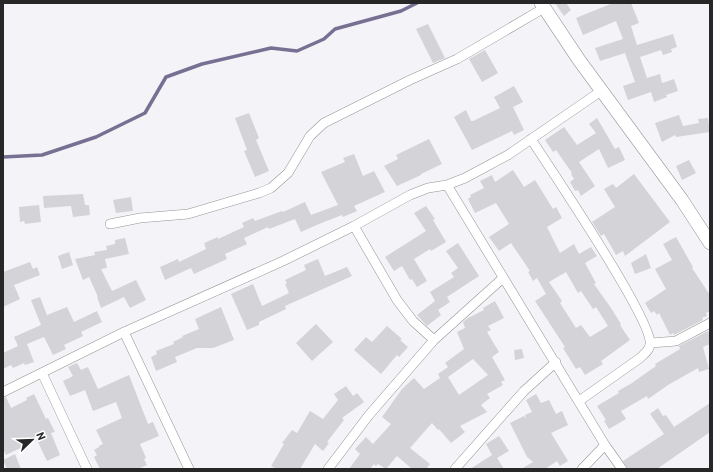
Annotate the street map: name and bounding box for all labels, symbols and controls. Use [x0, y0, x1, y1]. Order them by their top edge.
north arrow [12, 420, 52, 460]
text: N [34, 430, 49, 442]

